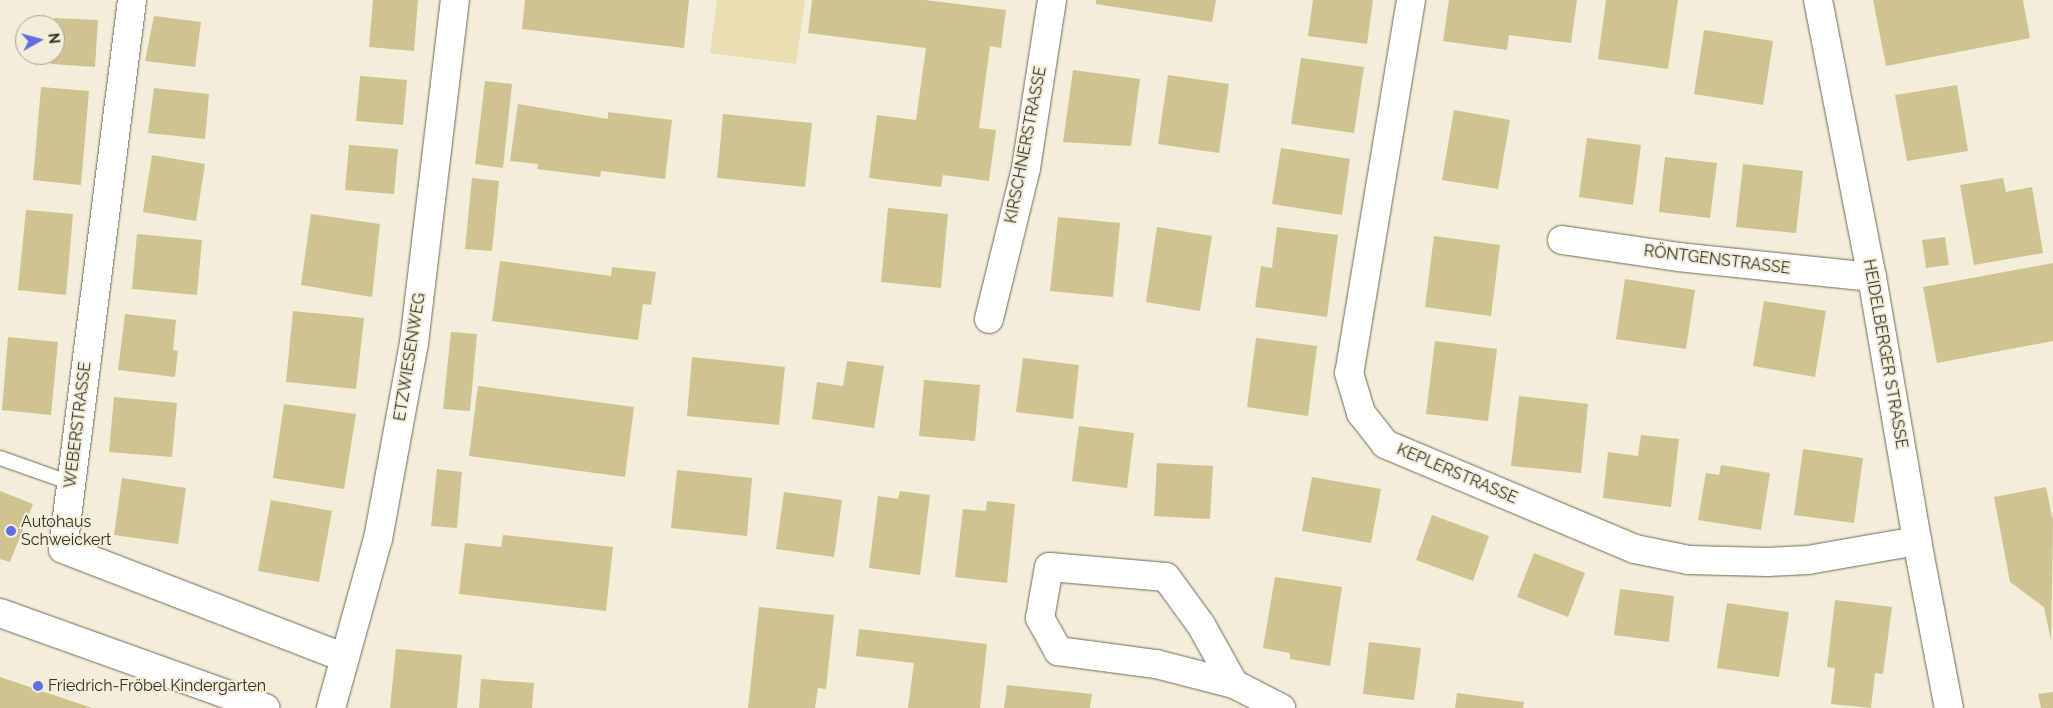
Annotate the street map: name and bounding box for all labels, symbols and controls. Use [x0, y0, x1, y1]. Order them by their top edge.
north arrow [15, 15, 65, 65]
text: N [45, 32, 62, 45]
street label: KIRSCHNERSTRASSE [1001, 65, 1051, 225]
street label: RÖNTGENSTRASSE [1643, 241, 1791, 279]
street label: HEIDELBERGER STRASSE [1859, 258, 1911, 450]
street label: ETZWIESENWEG [390, 292, 430, 422]
street label: WEBERSTRASSE [61, 361, 95, 489]
street label: KEPLERSTRASSE [1394, 440, 1520, 508]
place label: Autohaus Schweickert [21, 512, 111, 550]
marker: Autohaus Schweickert [5, 525, 17, 537]
place label: Friedrich-Fröbel Kindergarten [48, 676, 267, 696]
marker: Friedrich-Fröbel Kindergarten [32, 680, 44, 692]

